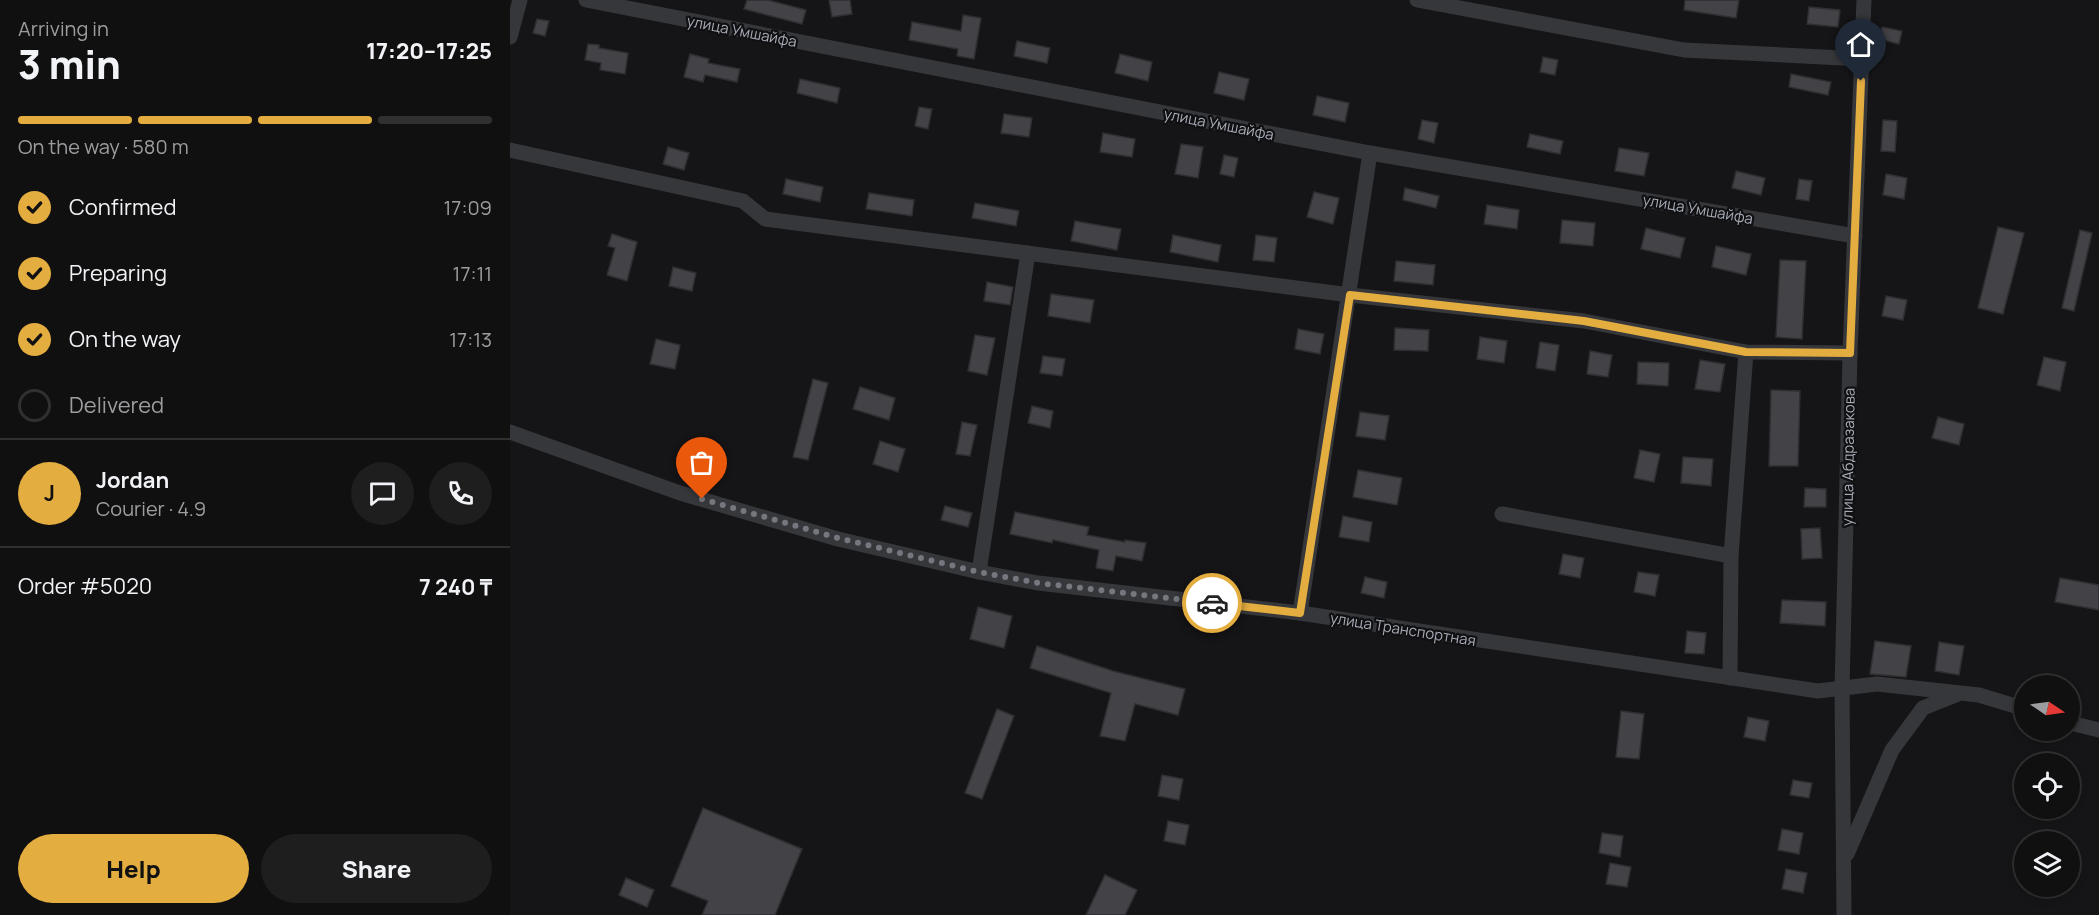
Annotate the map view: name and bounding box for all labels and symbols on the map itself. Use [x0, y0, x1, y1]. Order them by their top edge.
street label: улица Умшайфа [685, 10, 799, 52]
pin [1835, 19, 1886, 81]
street label: улица Умшайфа [1162, 103, 1276, 145]
street label: улица Умшайфа [1641, 189, 1755, 229]
street label: улица Абдразакова [1836, 388, 1860, 526]
pin [676, 437, 727, 499]
courier [1182, 573, 1242, 633]
street label: улица Транспортная [1329, 607, 1477, 651]
north arrow [2014, 675, 2080, 741]

